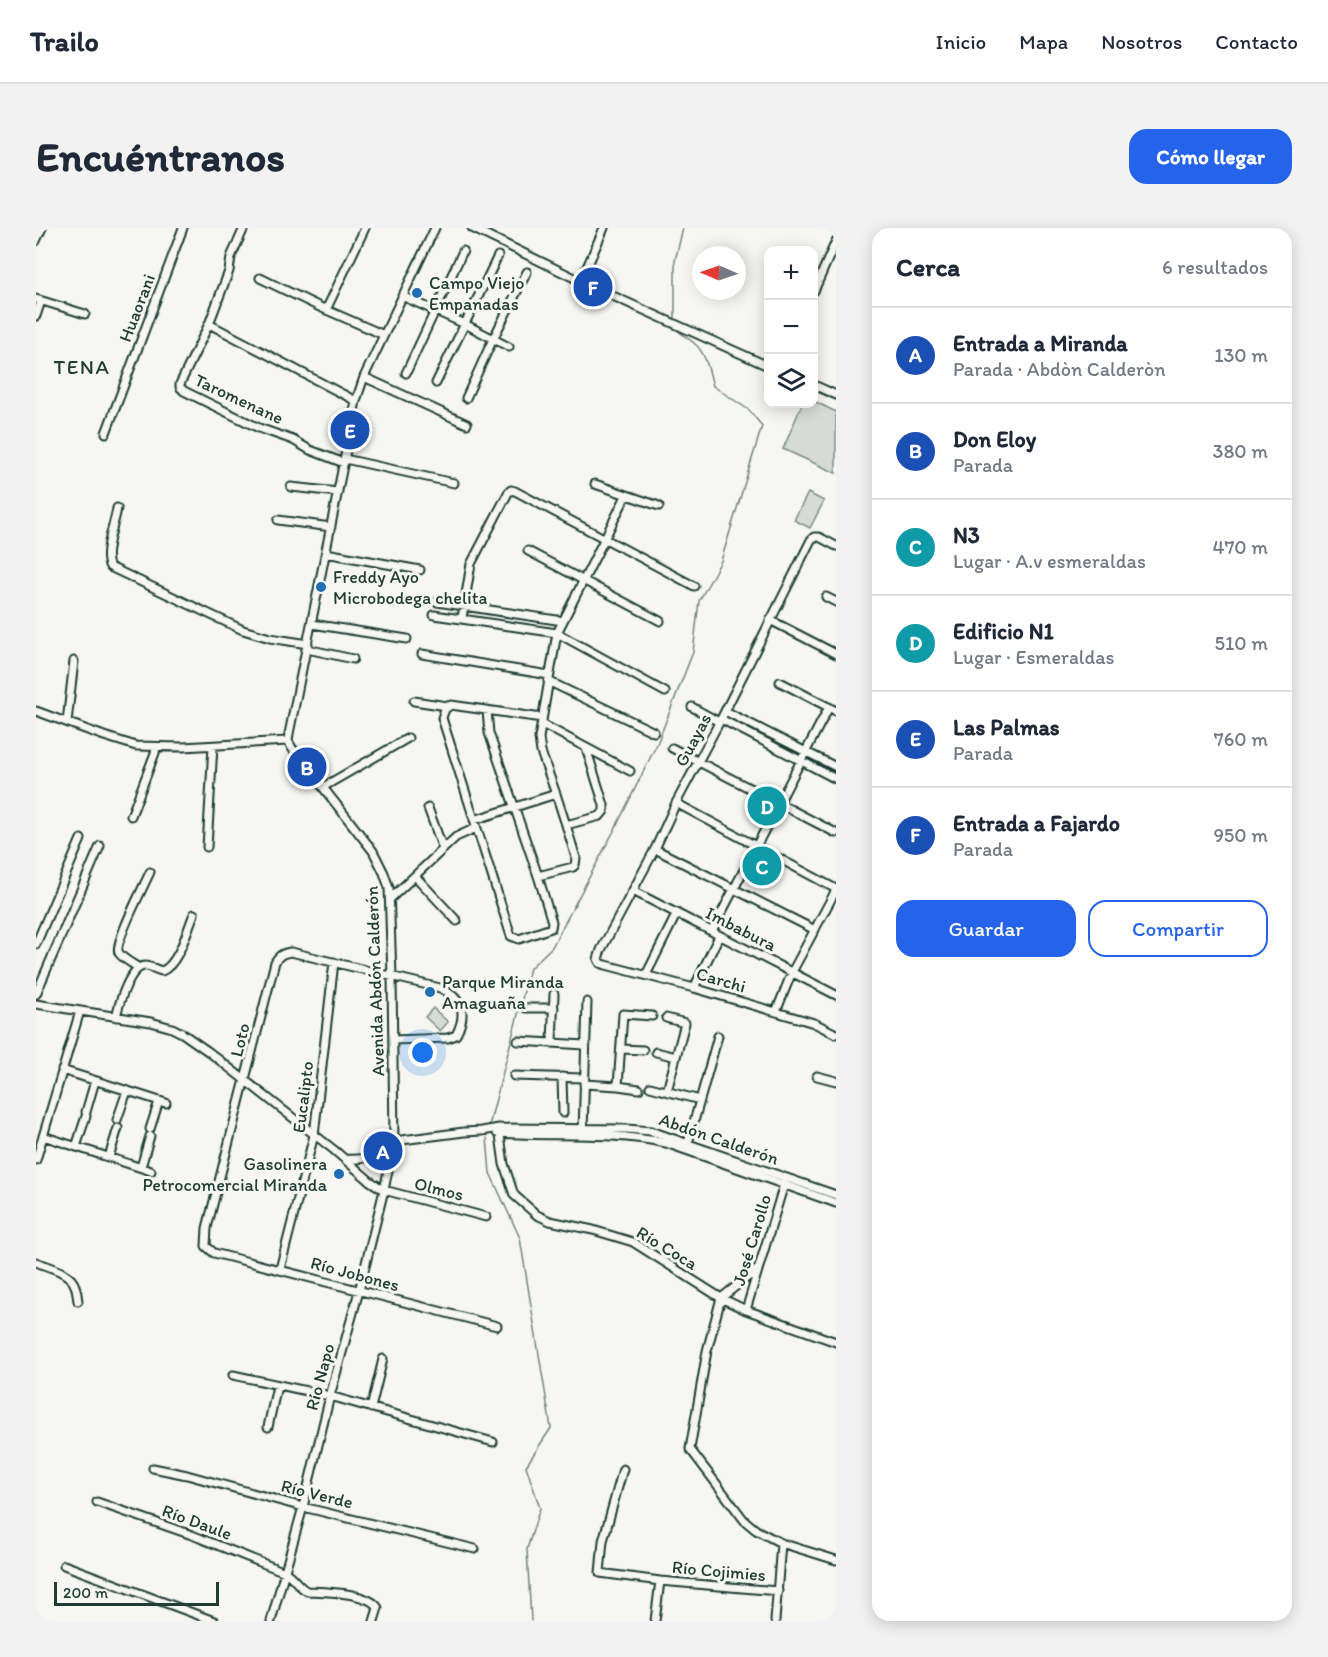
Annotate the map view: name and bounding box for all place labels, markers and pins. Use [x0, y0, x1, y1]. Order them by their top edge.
pin: F [574, 264, 612, 310]
place label: Campo Viejo Empanadas [429, 272, 525, 315]
marker: Campo Viejo Empanadas [410, 286, 424, 300]
pin: E [330, 408, 370, 452]
place label: Freddy Ayo Microbodega chelita [333, 566, 487, 609]
marker: Freddy Ayo Microbodega chelita [314, 580, 328, 594]
pin: B [288, 744, 326, 790]
pin: D [748, 784, 786, 828]
pin: C [742, 844, 782, 888]
place label: Parque Miranda Amaguaña [442, 971, 565, 1014]
marker: Parque Miranda Amaguaña [423, 985, 437, 999]
pin: A [364, 1128, 402, 1174]
place label: Gasolinera Petrocomercial Miranda [142, 1153, 328, 1196]
marker: Gasolinera Petrocomercial Miranda [332, 1167, 346, 1181]

